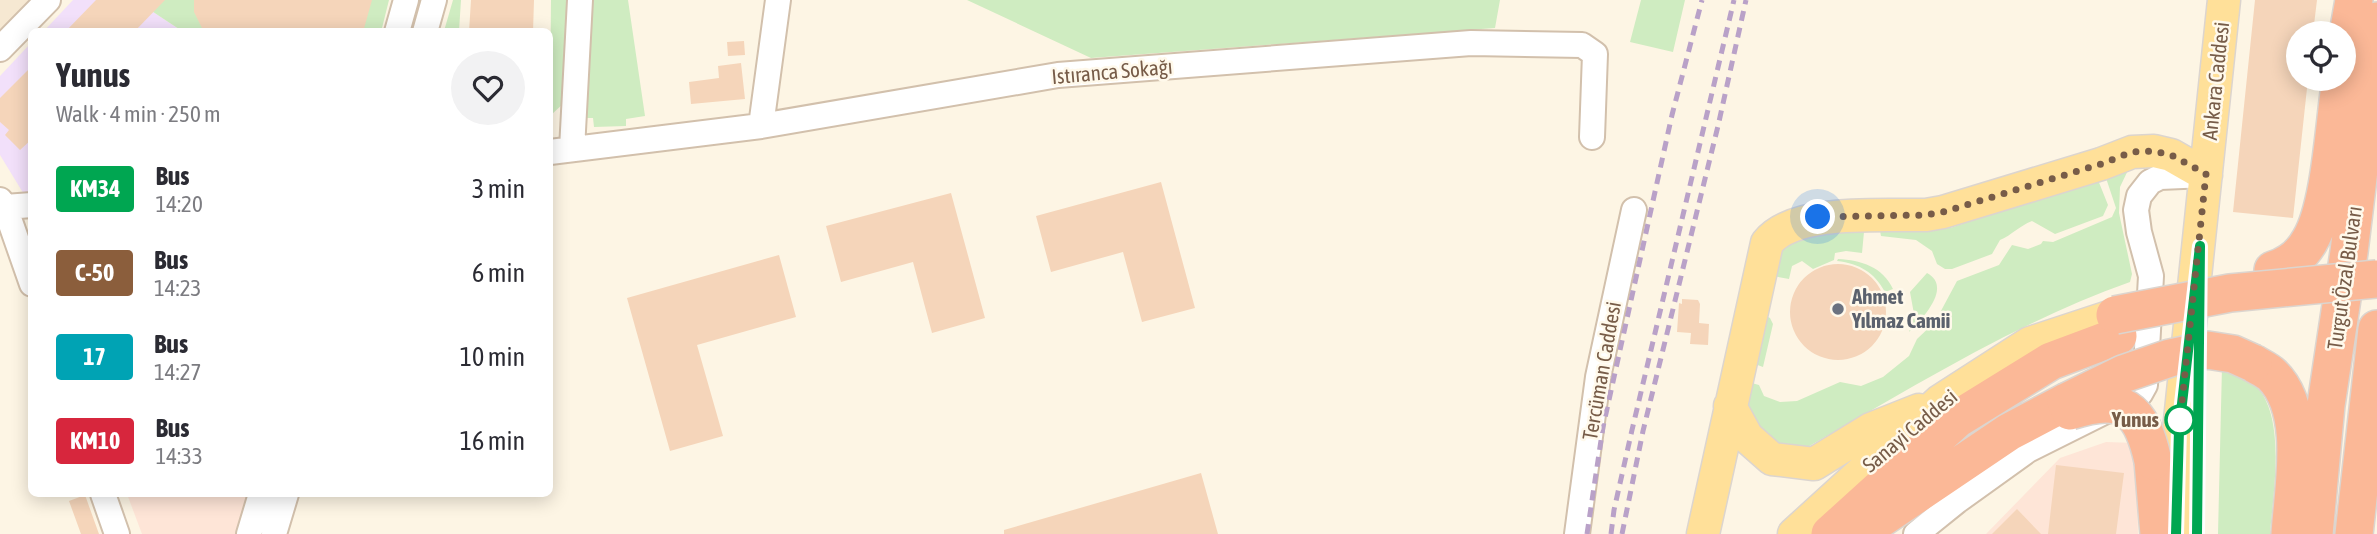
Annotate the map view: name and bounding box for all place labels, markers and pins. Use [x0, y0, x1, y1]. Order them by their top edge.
place label: Ahmet Yılmaz Camii [1851, 284, 1950, 332]
marker: Ahmet Yılmaz Camii [1830, 301, 1846, 317]
marker: Yunus [2165, 405, 2195, 435]
place label: Yunus [2111, 407, 2160, 431]

